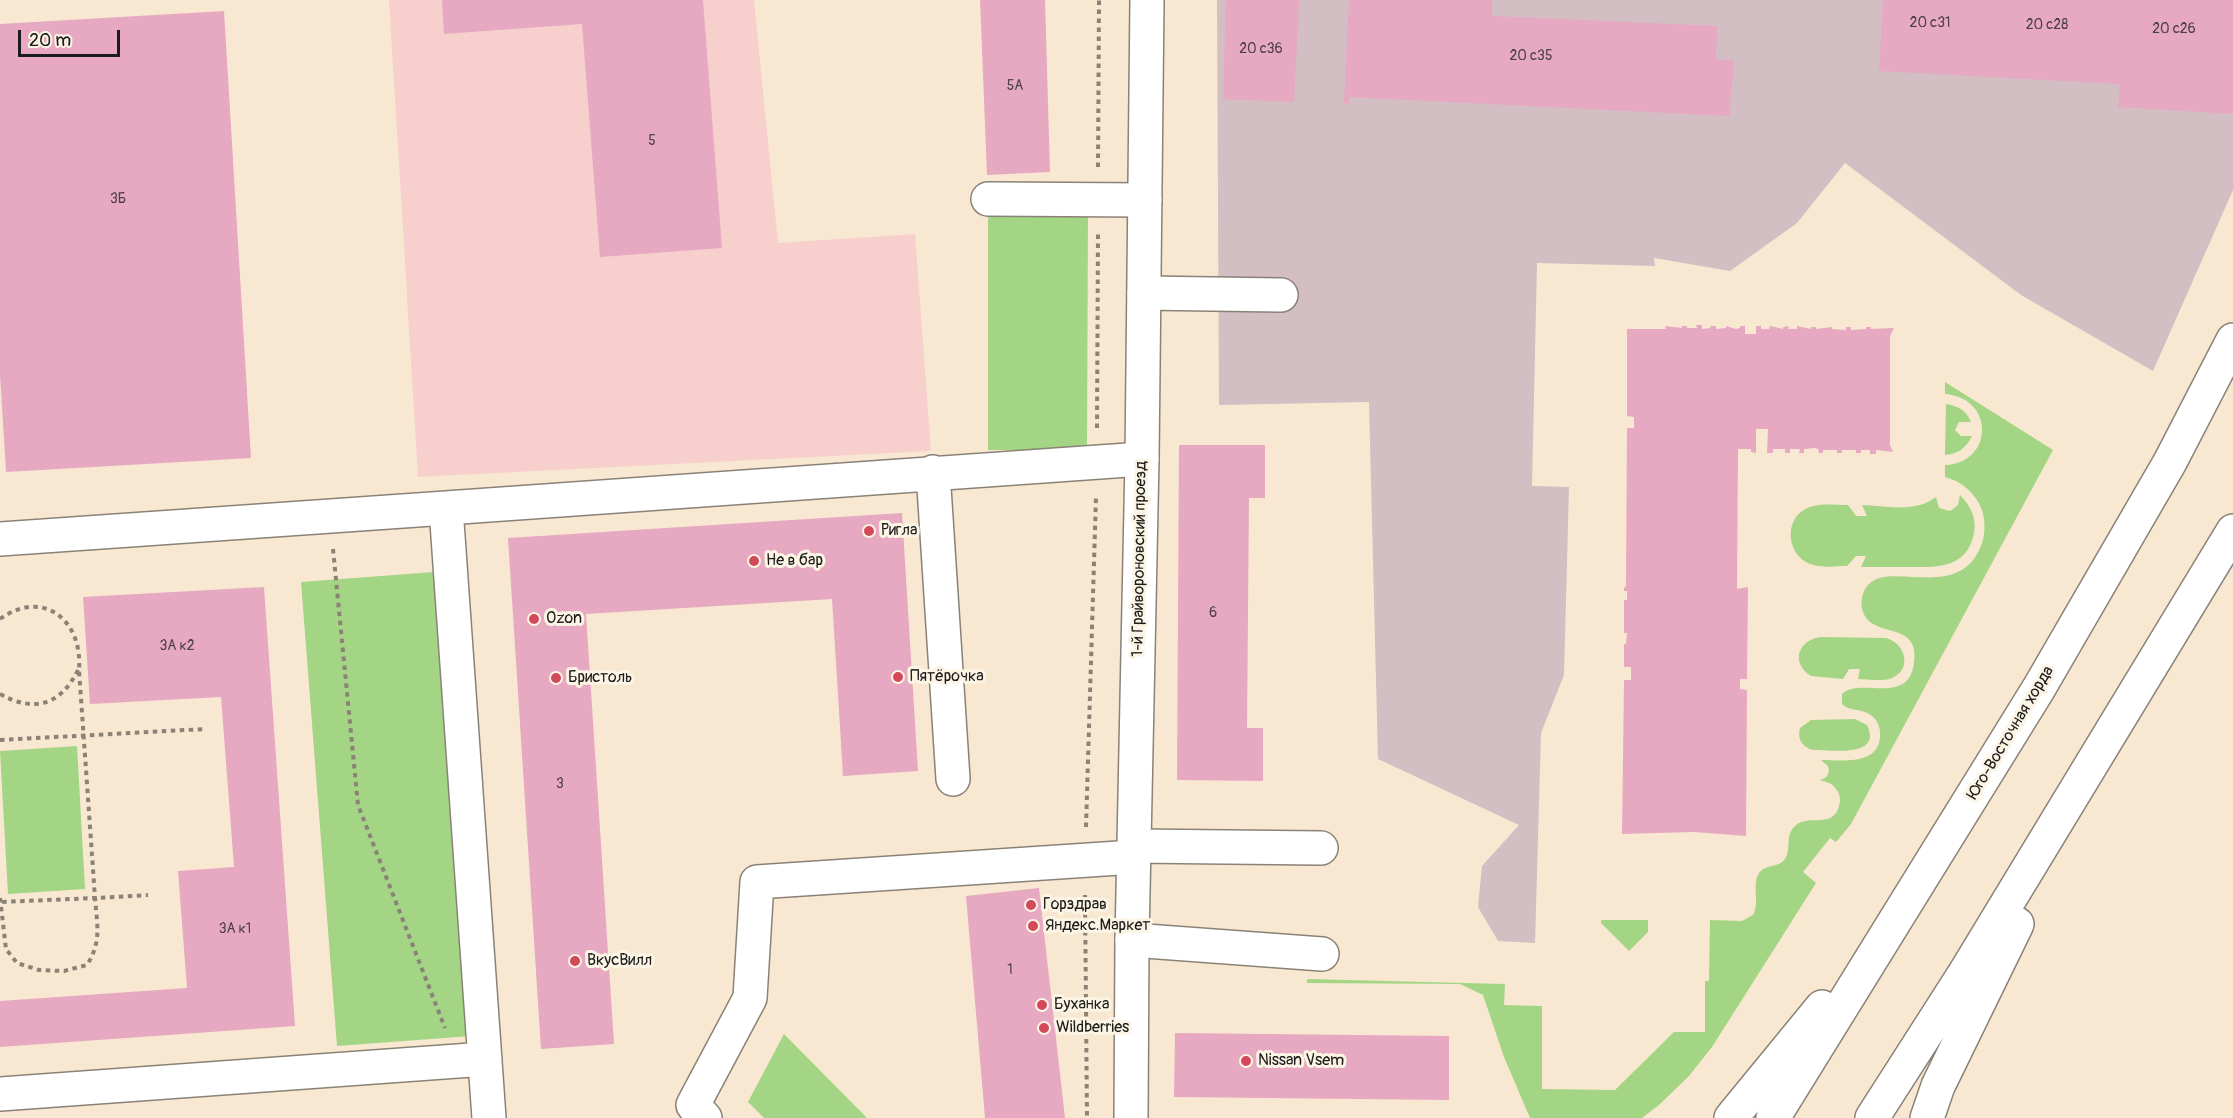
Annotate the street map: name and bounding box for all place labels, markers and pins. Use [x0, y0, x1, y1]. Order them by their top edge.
place label: Ригла [881, 521, 917, 541]
marker: Ригла [862, 524, 876, 538]
place label: Не в бар [766, 551, 823, 571]
marker: Не в бар [747, 554, 761, 568]
place label: Ozon [546, 609, 582, 629]
marker: Ozon [527, 612, 541, 626]
place label: Пятёрочка [910, 667, 984, 687]
place label: Бристоль [568, 668, 632, 688]
marker: Пятёрочка [891, 670, 905, 684]
marker: Бристоль [549, 671, 563, 685]
place label: Горздрав [1043, 895, 1107, 915]
marker: Горздрав [1024, 898, 1038, 912]
place label: Яндекс.Маркет [1045, 916, 1150, 936]
marker: Яндекс.Маркет [1026, 919, 1040, 933]
place label: ВкусВилл [587, 951, 652, 971]
marker: ВкусВилл [568, 954, 582, 968]
place label: Буханка [1054, 995, 1110, 1015]
marker: Буханка [1035, 998, 1049, 1012]
place label: Wildberries [1056, 1018, 1129, 1038]
marker: Wildberries [1037, 1021, 1051, 1035]
place label: Nissan Vsem [1258, 1051, 1344, 1071]
marker: Nissan Vsem [1239, 1054, 1253, 1068]

